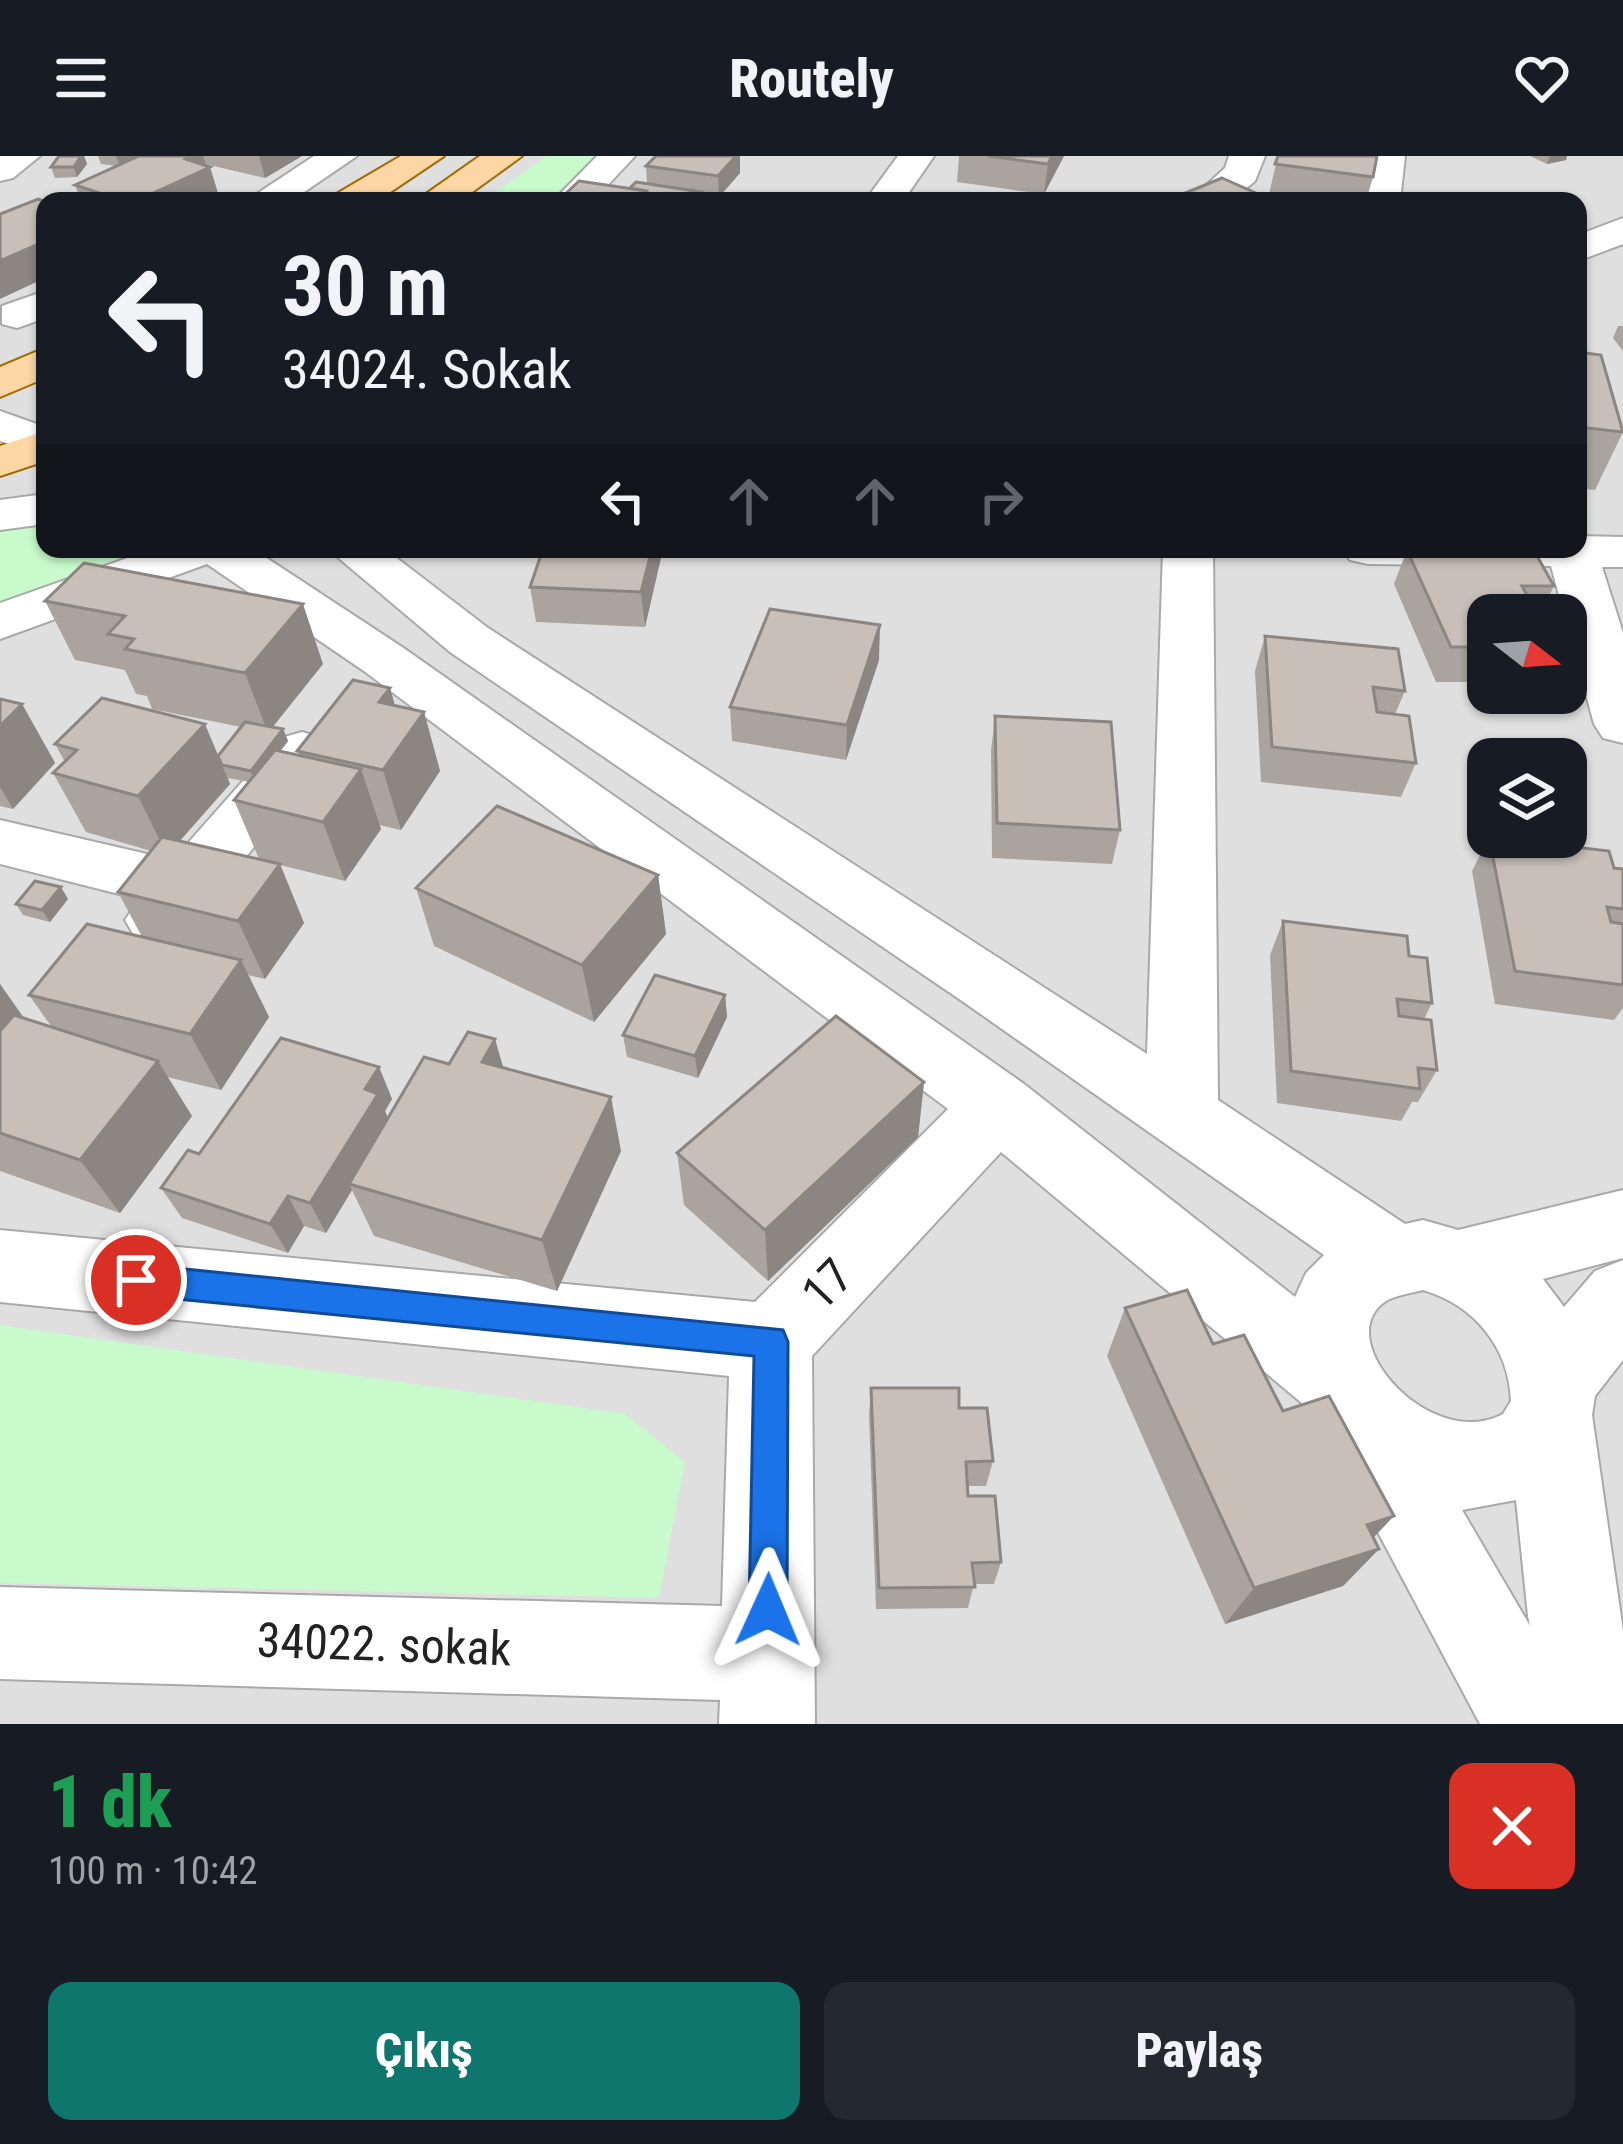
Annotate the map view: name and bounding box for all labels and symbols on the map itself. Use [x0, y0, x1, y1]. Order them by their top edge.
north arrow [1467, 594, 1587, 714]
pin [85, 1229, 187, 1331]
street label: 17 [790, 1248, 864, 1321]
position arrow [705, 1547, 831, 1673]
street label: 34022. sokak [256, 1612, 512, 1677]

